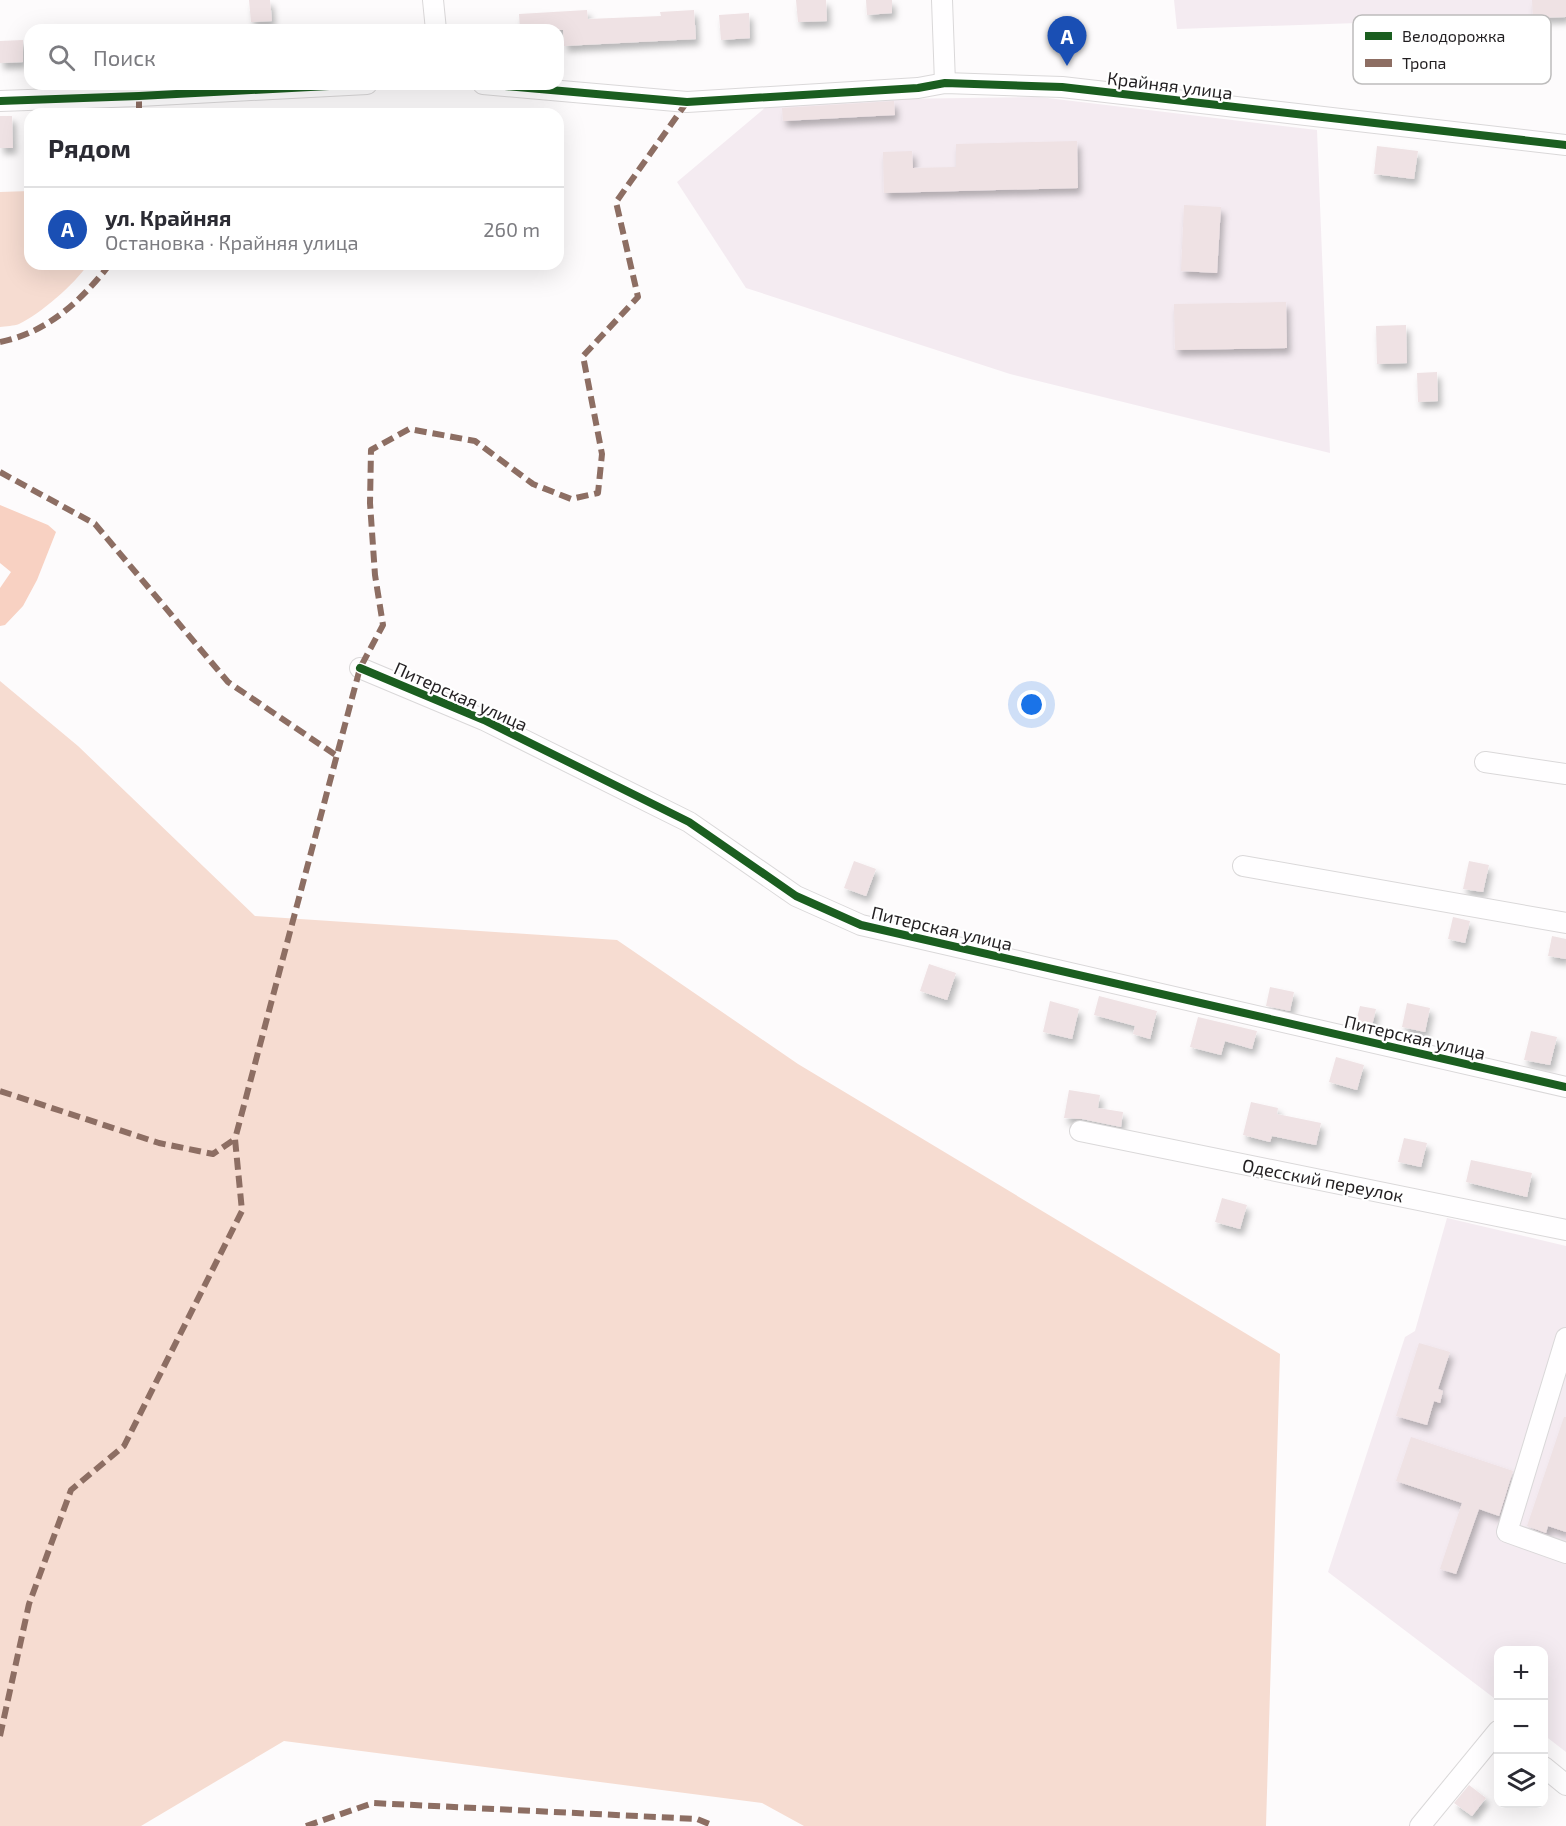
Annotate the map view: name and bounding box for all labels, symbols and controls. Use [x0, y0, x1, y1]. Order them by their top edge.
legend [1353, 15, 1551, 84]
pin: A [1048, 16, 1086, 66]
search box [24, 24, 564, 90]
text: Велодорожка [1402, 26, 1505, 45]
icon: search [45, 41, 78, 74]
text: Поиск [93, 44, 156, 70]
text: Тропа [1402, 53, 1446, 72]
street label: Крайняя улица [1106, 66, 1234, 104]
text: Рядом [48, 132, 131, 163]
text: ул. Крайняя [105, 204, 231, 230]
text: A [61, 217, 74, 241]
text: 260 m [483, 217, 540, 241]
text: Остановка · Крайняя улица [105, 230, 359, 254]
street label: Питерская улица [391, 657, 531, 735]
your location [1017, 690, 1046, 719]
street label: Питерская улица [869, 901, 1015, 955]
street label: Питерская улица [1342, 1010, 1488, 1064]
street label: Одесский переулок [1241, 1154, 1406, 1206]
map controls [1494, 1646, 1548, 1808]
button: + [1494, 1646, 1548, 1700]
button: − [1494, 1700, 1548, 1754]
button: layers [1494, 1754, 1548, 1808]

